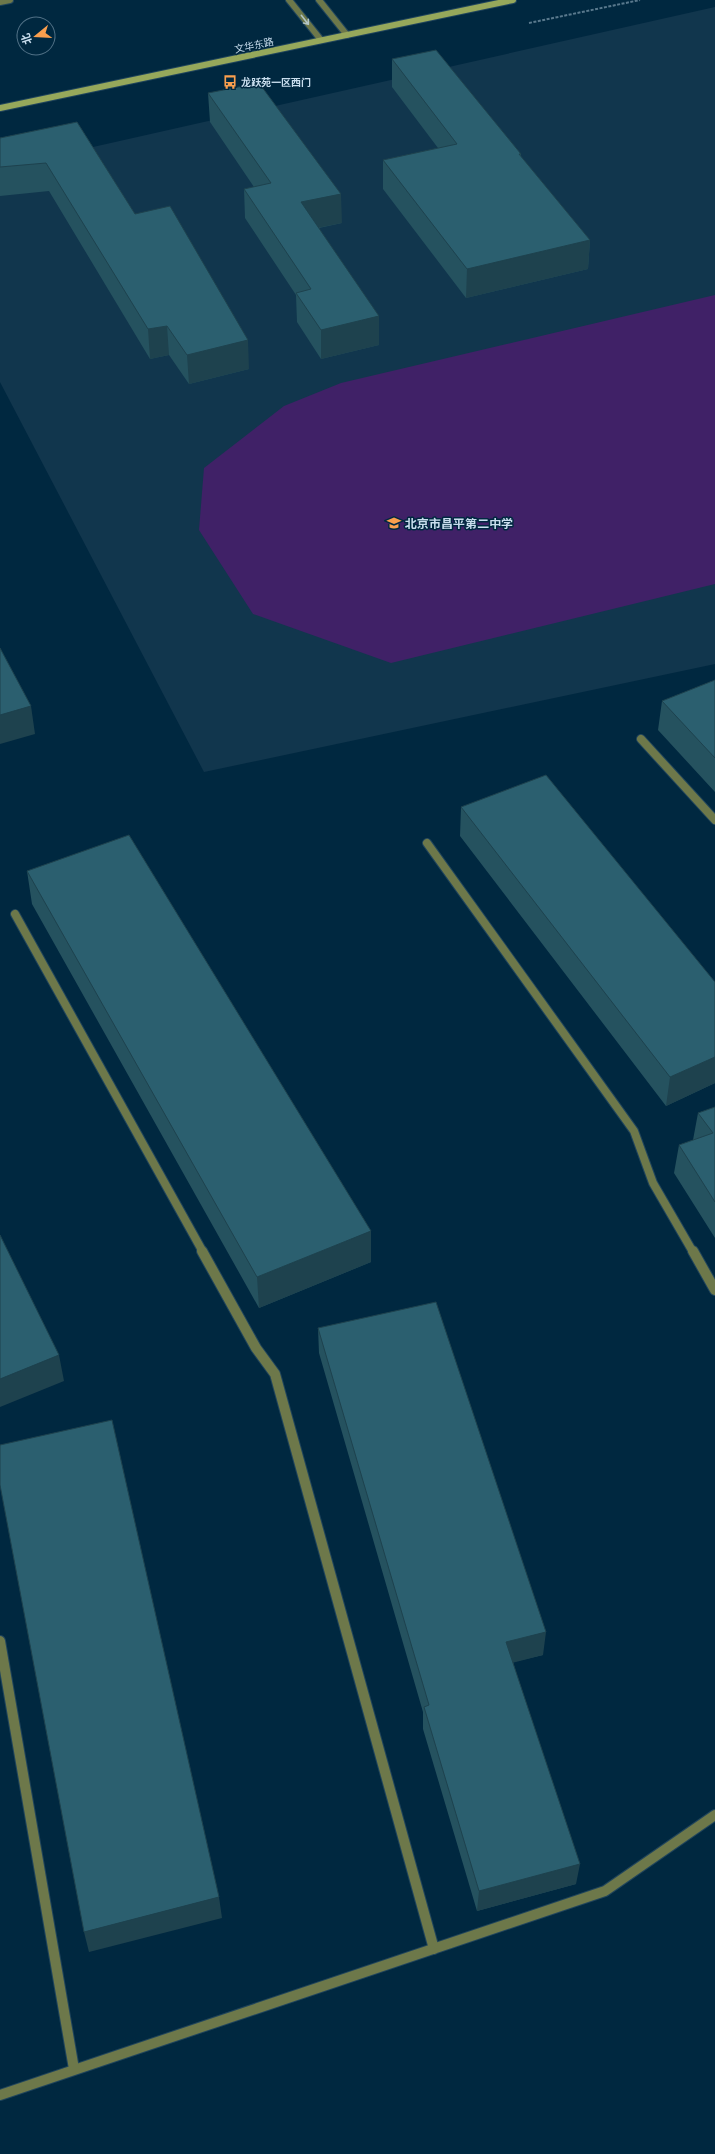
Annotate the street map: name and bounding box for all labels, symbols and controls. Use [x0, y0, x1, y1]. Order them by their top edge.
one-way arrow [301, 15, 309, 26]
north arrow [16, 16, 56, 56]
text: 北 [17, 32, 35, 47]
street label: 文华东路 [233, 34, 275, 56]
bus stop icon: 龙跃苑一区西门 [222, 74, 238, 90]
place label: 龙跃苑一区西门 [241, 75, 311, 89]
school or university icon: 北京市昌平第二中学 [386, 515, 402, 531]
place label: 北京市昌平第二中学 [405, 515, 513, 532]

